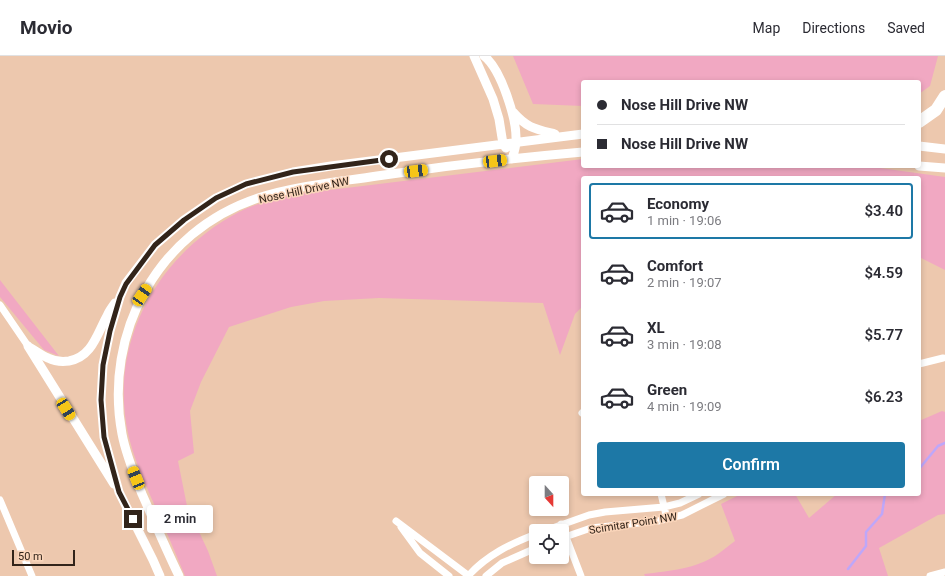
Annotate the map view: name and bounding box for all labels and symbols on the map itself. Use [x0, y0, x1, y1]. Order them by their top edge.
route start [380, 150, 398, 168]
car [482, 154, 508, 168]
car [403, 164, 429, 178]
street label: Nose Hill Drive NW [258, 175, 351, 206]
car [130, 282, 154, 308]
car [55, 396, 77, 422]
car [126, 465, 146, 491]
north arrow [529, 476, 569, 516]
callout: 2 min [147, 505, 213, 533]
route end [124, 510, 142, 528]
street label: Scimitar Point NW [588, 510, 678, 537]
scale bar [12, 548, 75, 567]

